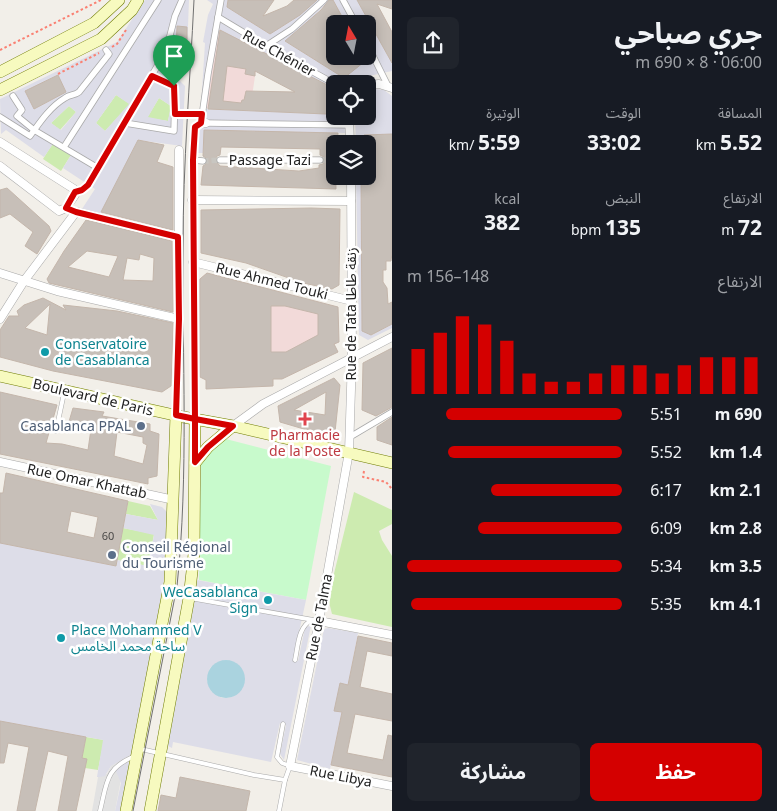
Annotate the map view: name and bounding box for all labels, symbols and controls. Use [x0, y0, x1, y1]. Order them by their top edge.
text: جري صباحي [615, 13, 762, 51]
north arrow [326, 15, 376, 65]
map controls [326, 15, 376, 185]
button: share [407, 17, 459, 69]
street label: Rue Chénier [240, 25, 319, 80]
pin [153, 35, 195, 86]
icon: arrive [160, 42, 188, 70]
text: 06:00 · 8 × 690 m [635, 51, 762, 73]
button: locate [326, 75, 376, 125]
text: الوتيرة [486, 103, 520, 122]
text: الوقت [606, 103, 641, 122]
text: المسافة [718, 103, 762, 122]
text: 5:59 [478, 128, 520, 156]
text: 33:02 [587, 128, 641, 156]
text: 5.52 [720, 128, 762, 156]
button: layers [326, 135, 376, 185]
text: /km [449, 135, 478, 154]
text: km [696, 135, 720, 154]
street label: Passage Tazi [229, 150, 311, 169]
text: النبض [605, 188, 641, 207]
text: الارتفاع [724, 188, 762, 207]
text: kcal [494, 189, 520, 208]
text: 382 [484, 208, 520, 236]
text: 135 [605, 213, 641, 241]
text: 72 [738, 213, 762, 241]
text: bpm [571, 220, 605, 239]
text: m [721, 220, 738, 239]
street label: Rue de Tata زنقة طاطا [341, 247, 360, 381]
street label: Rue Ahmed Touki [214, 257, 330, 304]
text: 148–156 m [407, 265, 489, 287]
text: الارتفاع [718, 270, 762, 292]
place label: Conservatoire de Casablanca [55, 334, 150, 369]
marker: Conservatoire de Casablanca [39, 346, 51, 358]
street label: Boulevard de Paris [31, 373, 155, 420]
text: 5:51 [650, 403, 682, 425]
text: 690 m [715, 403, 762, 425]
marker: Pharmacie de la Poste [299, 413, 311, 425]
place label: Casablanca PPAL [20, 416, 131, 435]
marker: Casablanca PPAL [135, 420, 147, 432]
place label: Pharmacie de la Poste [269, 425, 341, 460]
text: 5:52 [650, 441, 682, 463]
text: 1.4 km [709, 441, 762, 463]
street label: Rue Omar Khattab [25, 459, 149, 502]
text: 6:17 [650, 479, 682, 501]
text: 2.1 km [709, 479, 762, 501]
text: 6:09 [650, 517, 682, 539]
text: 2.8 km [709, 517, 762, 539]
house number: 60 [102, 528, 114, 543]
place label: Conseil Régional du Tourisme [122, 537, 231, 572]
marker: Conseil Régional du Tourisme [106, 549, 118, 561]
text: 5:34 [650, 555, 682, 577]
text: 3.5 km [709, 555, 762, 577]
street label: Rue de Talma [301, 572, 336, 662]
place label: WeCasablanca Sign [163, 582, 258, 617]
text: 5:35 [650, 593, 682, 615]
text: 4.1 km [709, 593, 762, 615]
marker: WeCasablanca Sign [262, 594, 274, 606]
place label: Place Mohammed V ساحة محمد الخامس [71, 620, 202, 655]
marker: Place Mohammed V ساحة محمد الخامس [55, 632, 67, 644]
button: مشاركة [407, 743, 580, 801]
button: حفظ [590, 743, 762, 801]
street label: Rue Libya [308, 760, 374, 791]

